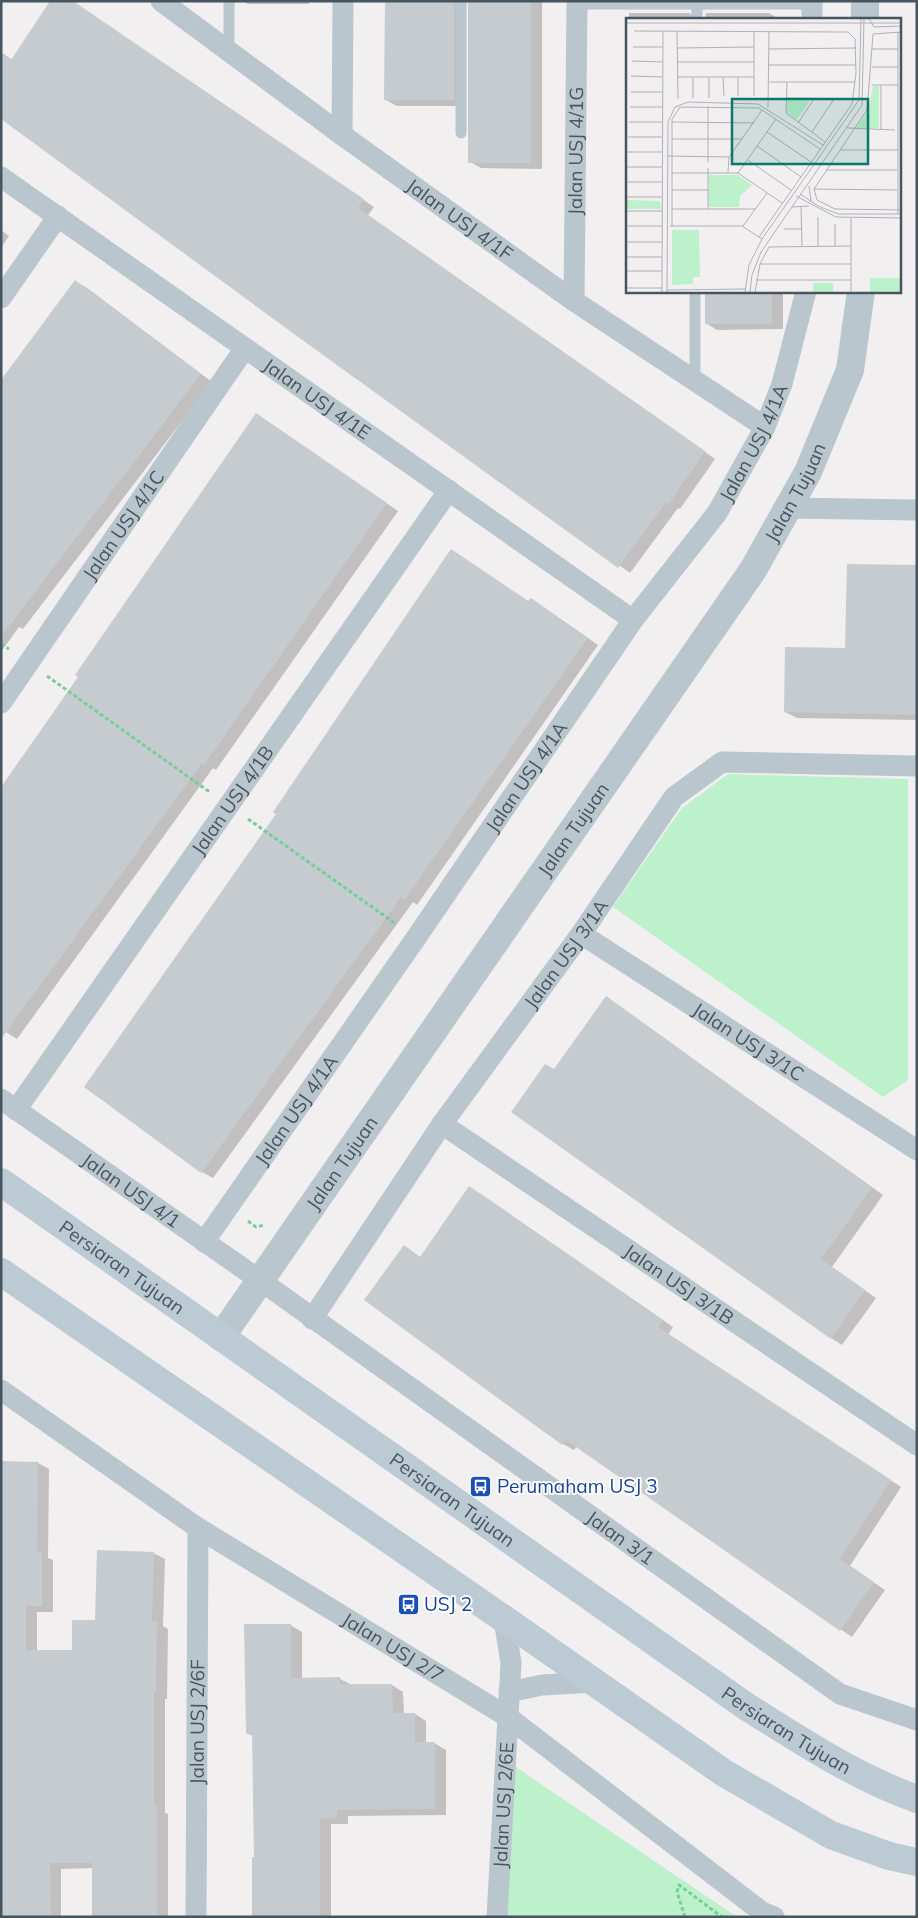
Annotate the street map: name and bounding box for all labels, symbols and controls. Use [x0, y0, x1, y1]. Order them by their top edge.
inset map [626, 18, 900, 292]
street label: Jalan USJ 4/1G [563, 87, 588, 215]
street label: Jalan USJ 4/1F [402, 173, 518, 266]
street label: Jalan USJ 4/1E [259, 353, 376, 445]
street label: Jalan USJ 4/1A [714, 380, 793, 506]
street label: Jalan Tujuan [759, 439, 831, 546]
street label: Jalan USJ 4/1C [77, 466, 169, 584]
street label: Jalan USJ 4/1A [480, 717, 572, 837]
street label: Jalan USJ 4/1B [186, 741, 279, 859]
street label: Jalan Tujuan [532, 778, 614, 881]
street label: Jalan USJ 3/1A [519, 894, 613, 1013]
street label: Jalan USJ 3/1C [688, 997, 809, 1086]
street label: Jalan USJ 4/1A [249, 1050, 343, 1170]
street label: Jalan Tujuan [301, 1111, 383, 1214]
street label: Jalan USJ 4/1 [77, 1147, 185, 1233]
street label: Persiaran Tujuan [55, 1215, 189, 1320]
street label: Jalan USJ 3/1B [619, 1238, 739, 1330]
street label: Persiaran Tujuan [385, 1447, 520, 1552]
bus stop icon: Perumaham USJ 3 [469, 1474, 493, 1498]
place label: Perumaham USJ 3 [497, 1474, 658, 1498]
street label: Jalan 3/1 [582, 1505, 659, 1570]
bus stop icon: USJ 2 [396, 1592, 420, 1616]
place label: USJ 2 [424, 1592, 472, 1616]
street label: Jalan USJ 2/7 [338, 1607, 448, 1687]
street label: Jalan USJ 2/6F [185, 1659, 209, 1785]
street label: Persiaran Tujuan [717, 1681, 855, 1779]
street label: Jalan USJ 2/6E [488, 1742, 519, 1869]

